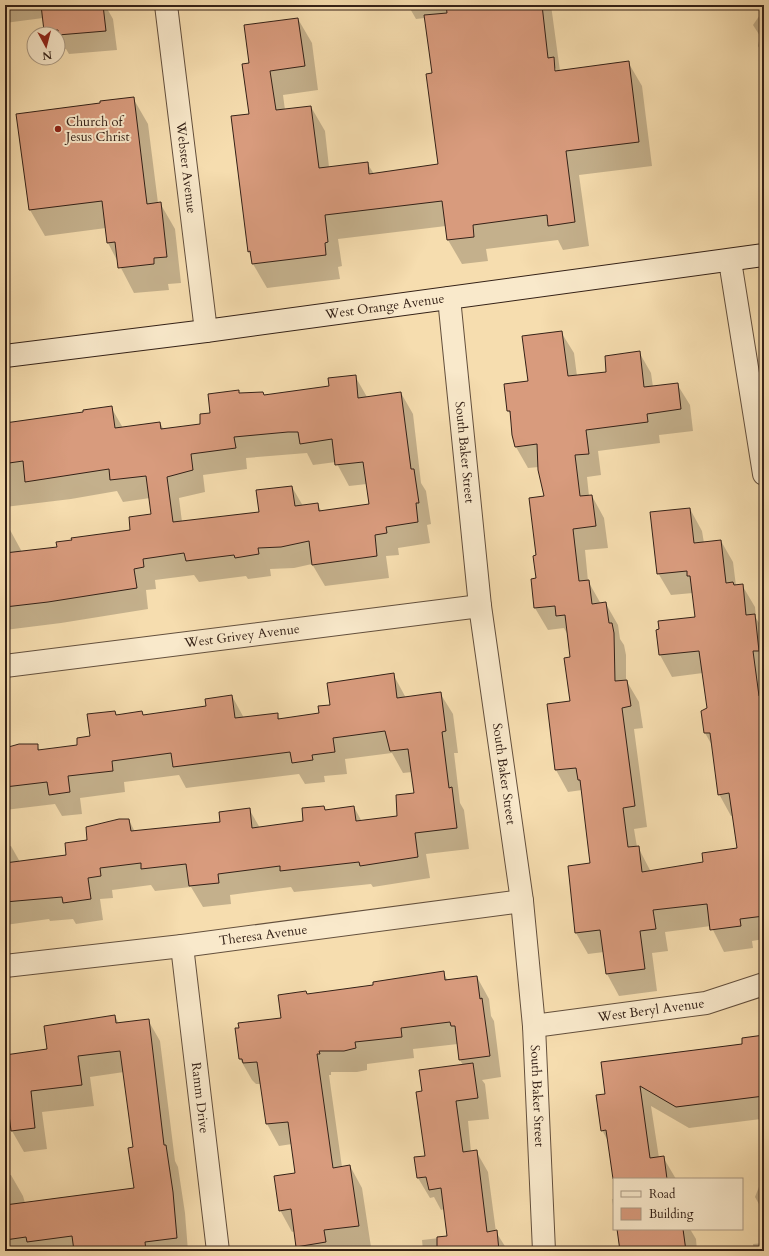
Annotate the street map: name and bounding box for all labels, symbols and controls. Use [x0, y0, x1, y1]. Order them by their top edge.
north arrow [26, 26, 66, 66]
text: N [41, 47, 53, 64]
place label: Church of Jesus Christ [64, 113, 130, 146]
street label: Webster Avenue [171, 120, 201, 215]
marker: Church of Jesus Christ [53, 124, 63, 134]
street label: West Orange Avenue [323, 290, 446, 324]
street label: South Baker Street [450, 400, 479, 504]
street label: West Grivey Avenue [182, 620, 301, 652]
street label: South Baker Street [488, 722, 520, 826]
street label: Theresa Avenue [218, 920, 309, 950]
street label: West Beryl Avenue [595, 994, 706, 1027]
street label: South Baker Street [526, 1044, 548, 1147]
street label: Ramm Drive [187, 1061, 213, 1135]
legend [613, 1178, 743, 1230]
text: Road [649, 1186, 676, 1202]
text: Building [649, 1206, 694, 1222]

